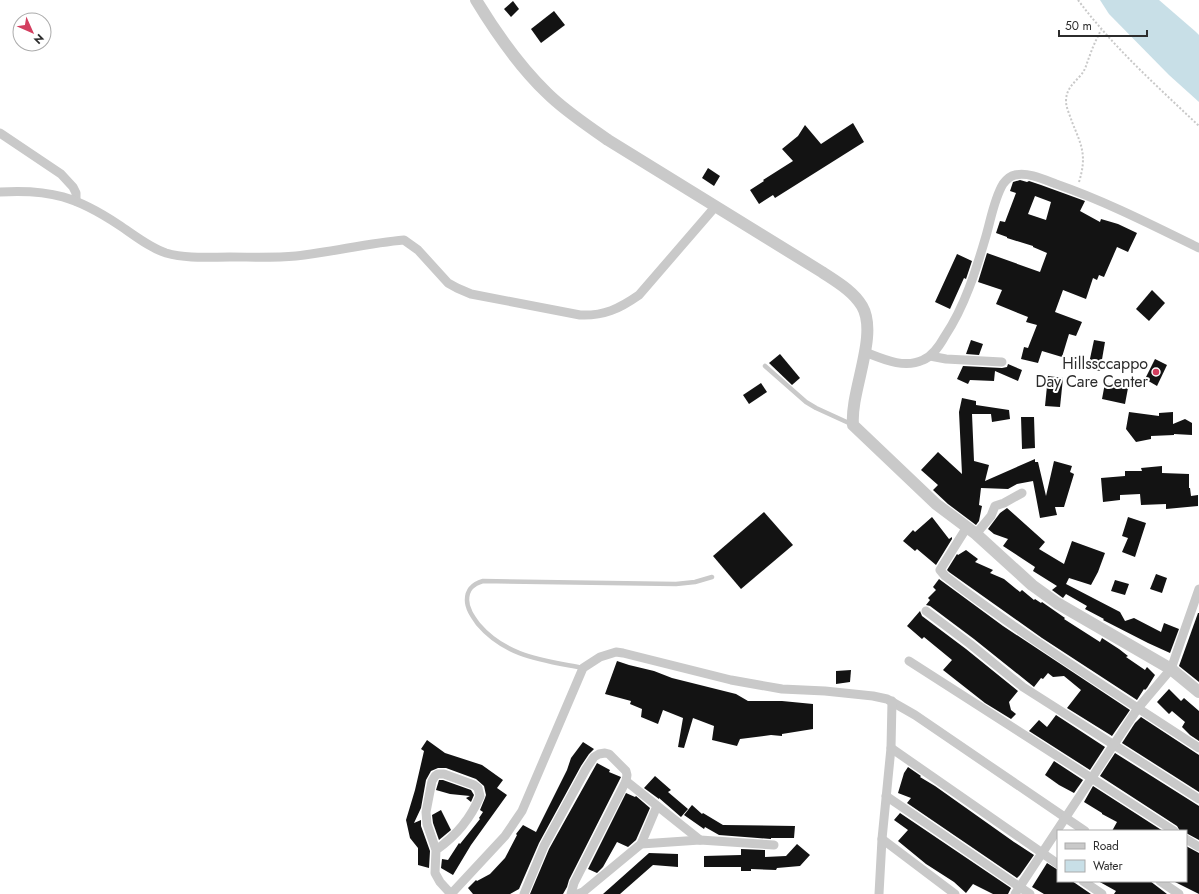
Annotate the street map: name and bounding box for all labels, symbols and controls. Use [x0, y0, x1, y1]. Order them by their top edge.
north arrow [12, 12, 52, 52]
scale bar [1059, 12, 1147, 38]
text: 50 m [1065, 17, 1092, 35]
text: N [30, 30, 48, 48]
place label: Hillssccappo Day Care Center [1036, 352, 1149, 393]
marker: Hillssccappo Day Care Center [1151, 367, 1161, 377]
legend [1057, 830, 1187, 882]
text: Road [1093, 837, 1119, 855]
text: Water [1093, 857, 1124, 875]

